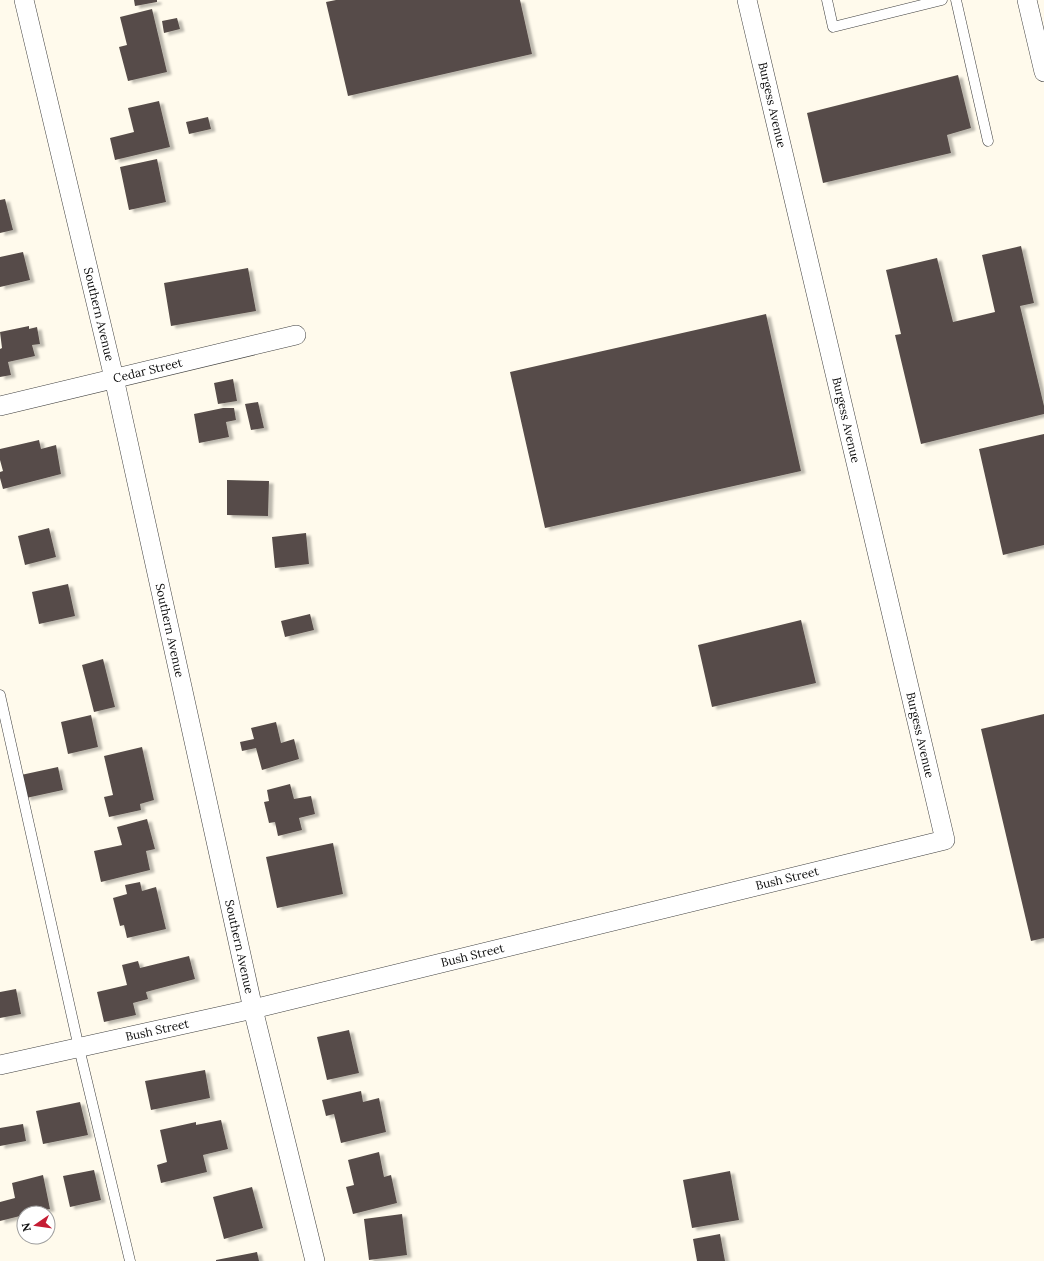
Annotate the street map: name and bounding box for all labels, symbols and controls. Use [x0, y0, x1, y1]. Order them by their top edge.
street label: Burgess Avenue [755, 60, 790, 150]
street label: Southern Avenue [81, 266, 118, 363]
street label: Cedar Street [112, 354, 184, 386]
street label: Burgess Avenue [829, 375, 864, 465]
street label: Southern Avenue [152, 582, 188, 679]
street label: Burgess Avenue [903, 690, 938, 780]
street label: Bush Street [754, 863, 821, 893]
street label: Southern Avenue [222, 898, 258, 996]
street label: Bush Street [439, 940, 506, 970]
street label: Bush Street [124, 1015, 191, 1044]
north arrow [16, 1205, 56, 1245]
text: N [18, 1221, 34, 1233]

